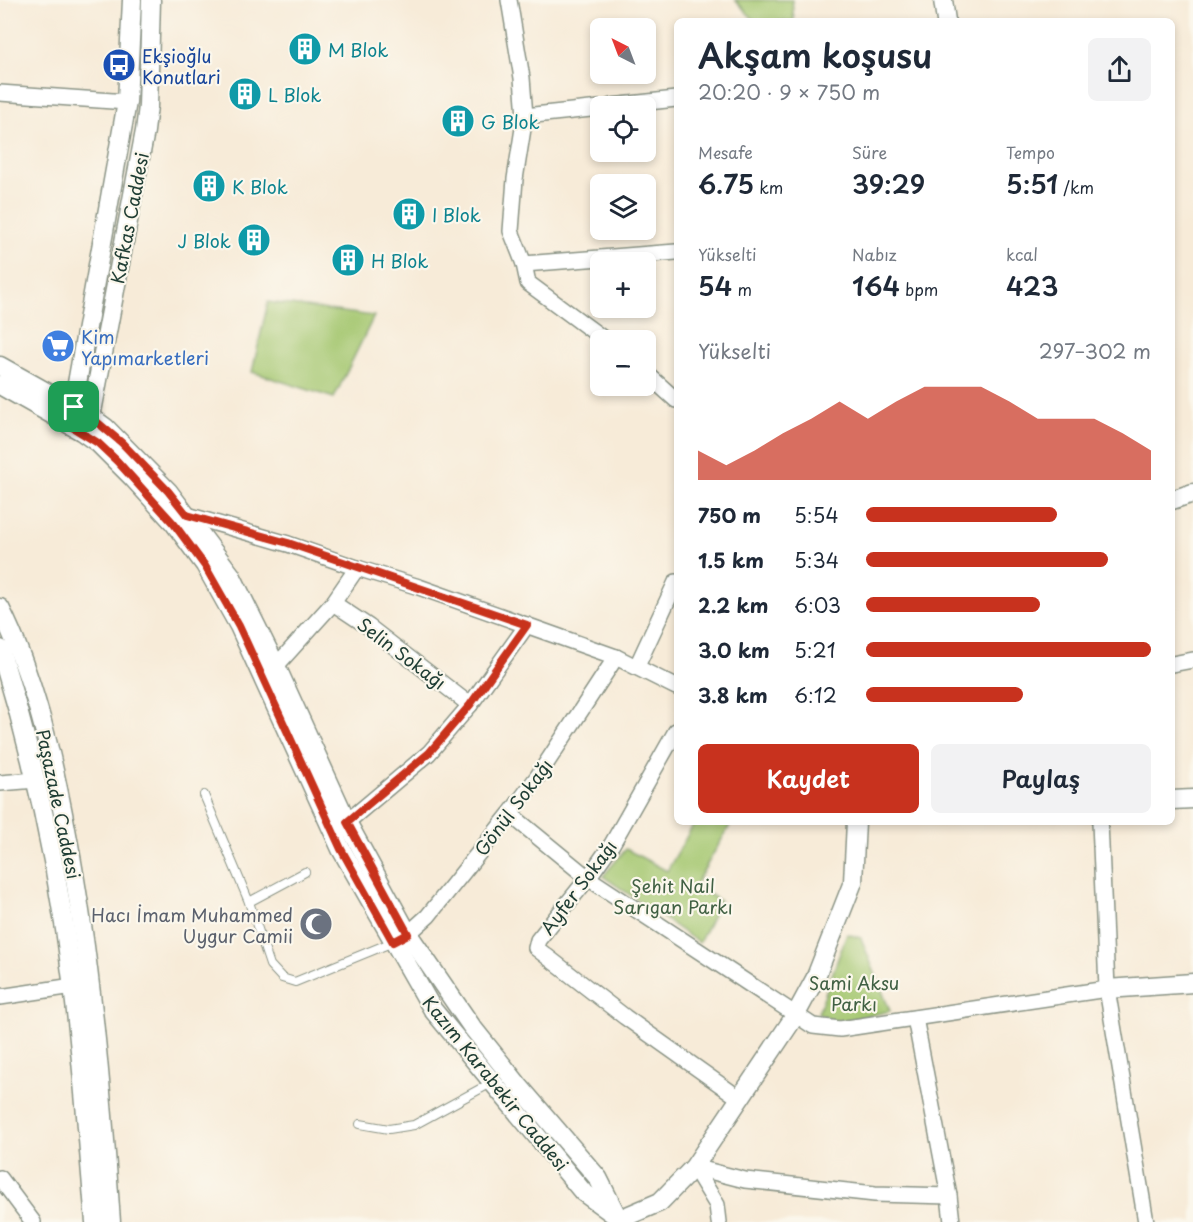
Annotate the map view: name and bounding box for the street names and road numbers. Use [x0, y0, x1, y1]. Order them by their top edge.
street label: Kafkas Caddesi [103, 150, 155, 286]
street label: Selin Sokağı [352, 611, 452, 695]
street label: Paşazade Caddesi [30, 727, 88, 881]
street label: Gönül Sokağı [467, 753, 559, 861]
street label: Ayfer Sokağı [533, 834, 623, 940]
street label: Kazım Karabekir Caddesi [417, 989, 575, 1177]

